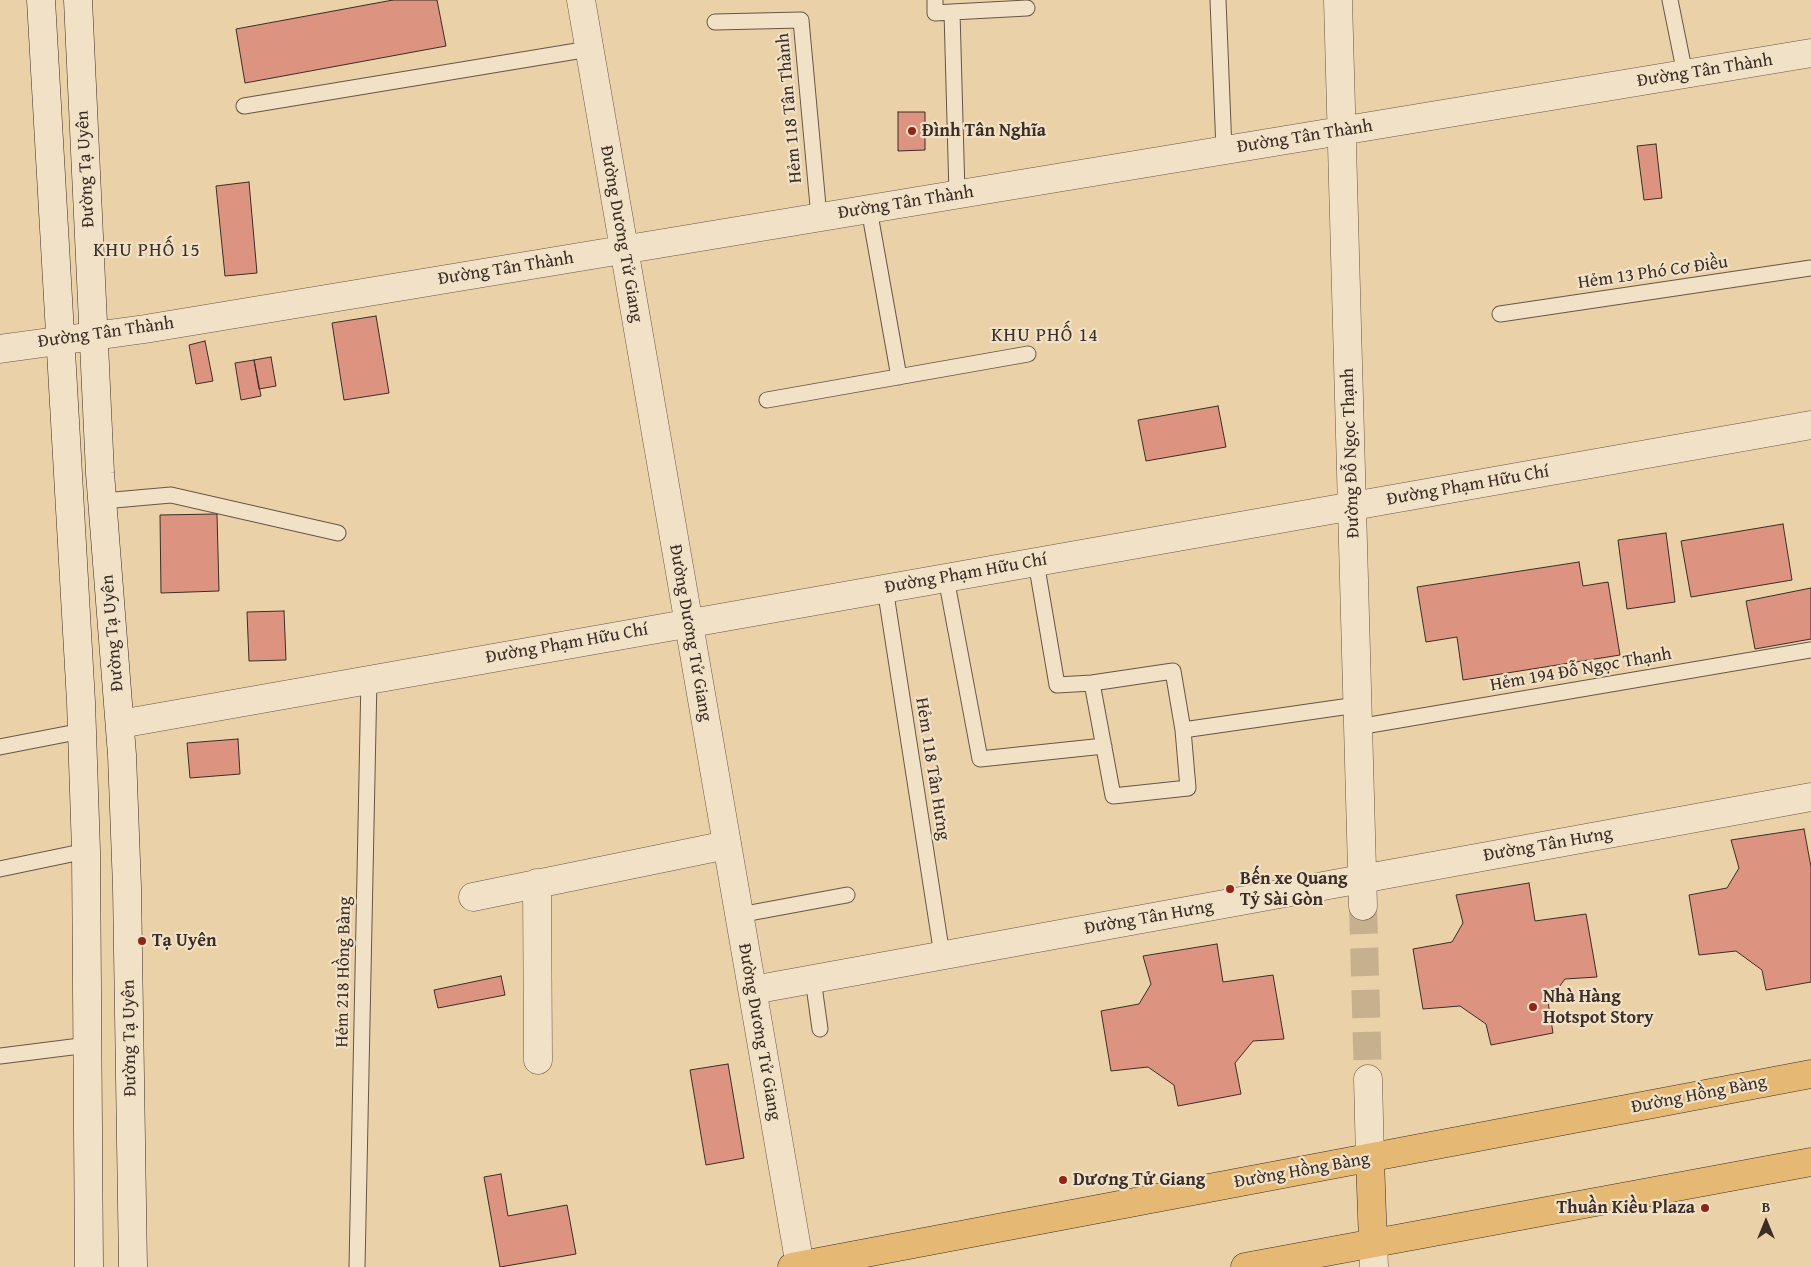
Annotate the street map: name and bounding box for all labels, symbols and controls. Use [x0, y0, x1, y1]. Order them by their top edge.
street label: Hẻm 118 Tân Thành [773, 32, 807, 184]
street label: Đường Tân Thành [1636, 50, 1774, 92]
street label: Đường Tạ Uyên [72, 110, 100, 228]
street label: Đường Tân Thành [1236, 116, 1374, 158]
place label: Đình Tân Nghĩa [922, 120, 1046, 142]
marker: Đình Tân Nghĩa [906, 125, 918, 137]
street label: Đường Dương Tử Giang [595, 144, 647, 324]
street label: Đường Tân Thành [837, 182, 975, 224]
district label: KHU PHỐ 15 [92, 240, 202, 262]
street label: Đường Tân Thành [437, 248, 575, 290]
street label: Hẻm 13 Phó Cơ Điều [1577, 252, 1729, 294]
street label: Đường Tân Thành [37, 313, 175, 353]
district label: KHU PHỐ 14 [990, 325, 1100, 347]
street label: Đường Đỗ Ngọc Thạnh [1337, 368, 1365, 538]
street label: Đường Phạm Hữu Chí [1385, 461, 1551, 511]
street label: Đường Dương Tử Giang [664, 543, 716, 723]
street label: Đường Phạm Hữu Chí [883, 549, 1049, 599]
street label: Đường Tạ Uyên [97, 574, 129, 692]
street label: Đường Phạm Hữu Chí [484, 619, 650, 669]
street label: Hẻm 194 Đỗ Ngọc Thạnh [1489, 643, 1673, 697]
street label: Hẻm 118 Tân Hưng [910, 696, 954, 842]
street label: Đường Tân Hưng [1482, 823, 1614, 867]
place label: Bến xe Quang Tỷ Sài Gòn [1240, 868, 1348, 911]
marker: Bến xe Quang Tỷ Sài Gòn [1224, 883, 1236, 895]
street label: Hẻm 218 Hồng Bàng [332, 896, 356, 1048]
street label: Đường Tân Hưng [1083, 896, 1215, 940]
place label: Tạ Uyên [152, 930, 217, 952]
marker: Tạ Uyên [136, 935, 148, 947]
street label: Đường Dương Tử Giang [733, 942, 785, 1122]
street label: Đường Tạ Uyên [118, 979, 142, 1097]
place label: Nhà Hàng Hotspot Story [1543, 986, 1654, 1028]
marker: Nhà Hàng Hotspot Story [1527, 1001, 1539, 1013]
street label: Đường Hồng Bàng [1630, 1071, 1768, 1119]
street label: Đường Hồng Bàng [1233, 1148, 1371, 1194]
place label: Dương Tử Giang [1073, 1169, 1205, 1191]
marker: Dương Tử Giang [1057, 1174, 1069, 1186]
place label: Thuần Kiều Plaza [1556, 1197, 1695, 1219]
north arrow [1741, 1197, 1791, 1247]
text: B [1762, 1197, 1770, 1217]
marker: Thuần Kiều Plaza [1699, 1202, 1711, 1214]

